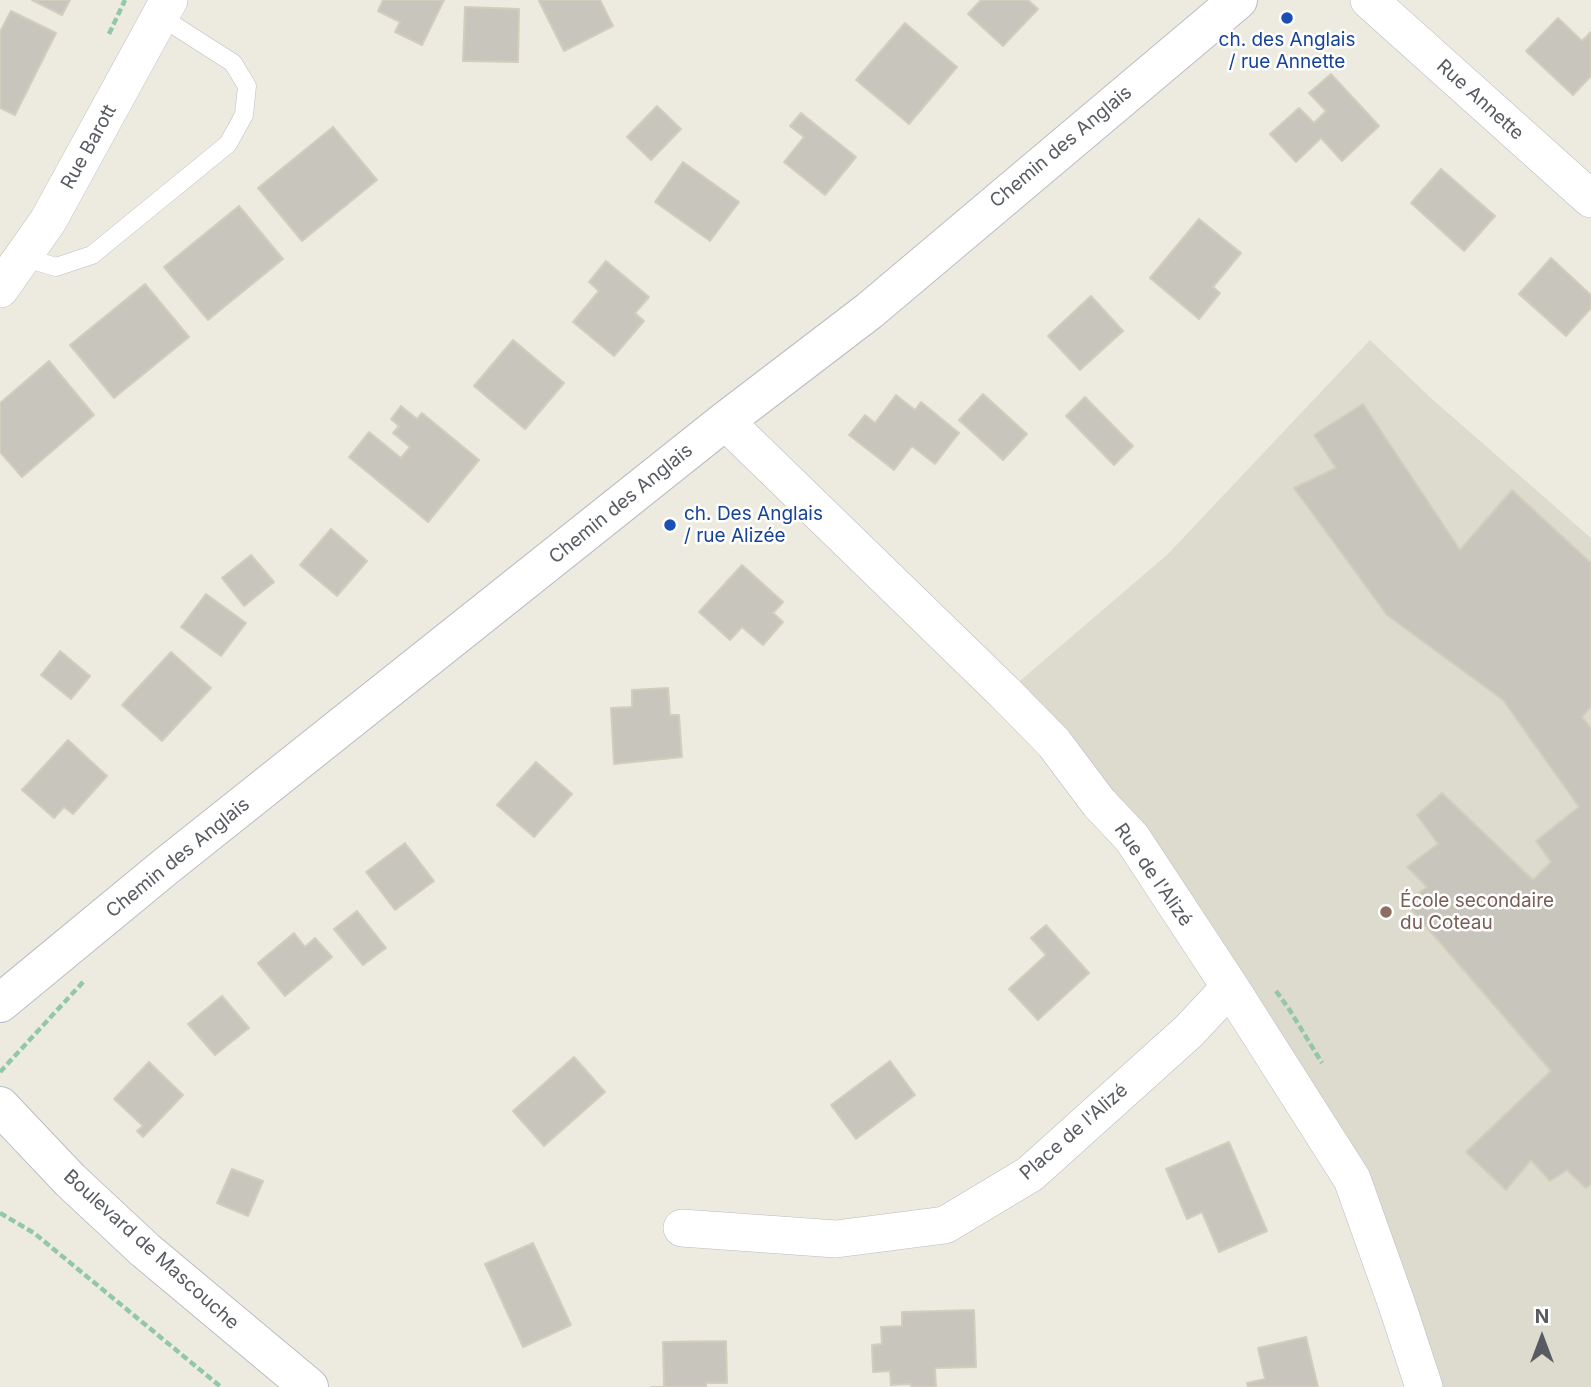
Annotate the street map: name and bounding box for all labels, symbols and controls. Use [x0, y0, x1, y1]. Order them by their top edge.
marker: ch. des Anglais / rue Annette [1279, 10, 1295, 26]
place label: ch. des Anglais / rue Annette [1219, 29, 1355, 73]
street label: Rue Annette [1432, 55, 1528, 145]
street label: Chemin des Anglais [986, 81, 1136, 213]
street label: Rue Barott [56, 101, 122, 193]
street label: Chemin des Anglais [545, 439, 697, 569]
place label: ch. Des Anglais / rue Alizée [684, 503, 823, 547]
marker: ch. Des Anglais / rue Alizée [662, 517, 678, 533]
street label: Chemin des Anglais [102, 793, 254, 923]
street label: Rue de l'Alizé [1109, 819, 1197, 931]
place label: École secondaire du Coteau [1400, 890, 1554, 934]
marker: École secondaire du Coteau [1378, 904, 1394, 920]
street label: Place de l'Alizé [1016, 1079, 1132, 1185]
street label: Boulevard de Mascouche [59, 1165, 243, 1335]
north arrow [1507, 1303, 1577, 1373]
text: N [1535, 1305, 1549, 1328]

